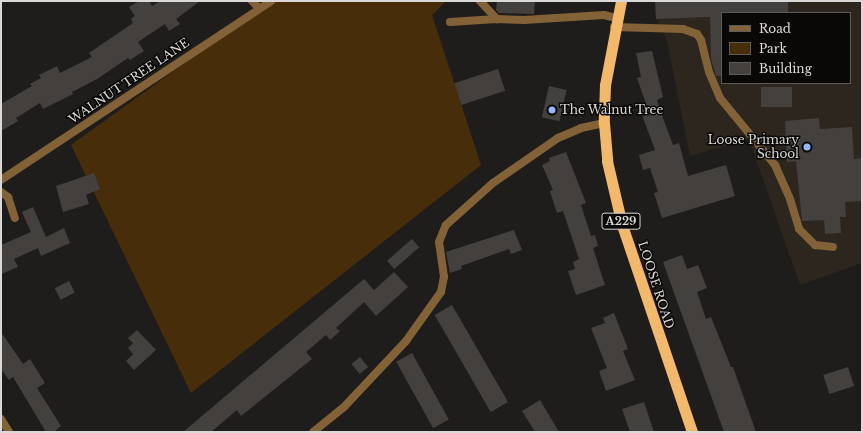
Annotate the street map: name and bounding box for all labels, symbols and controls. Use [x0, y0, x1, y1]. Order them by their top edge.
legend [721, 12, 851, 84]
text: Road [759, 21, 791, 36]
street label: WALNUT TREE LANE [66, 35, 192, 127]
text: Park [759, 41, 787, 56]
text: Building [759, 61, 812, 76]
place label: The Walnut Tree [560, 103, 664, 117]
marker: The Walnut Tree [547, 105, 557, 115]
place label: Loose Primary School [708, 133, 799, 161]
marker: Loose Primary School [802, 142, 812, 152]
road number: A229 [601, 212, 641, 230]
street label: LOOSE ROAD [635, 239, 677, 331]

